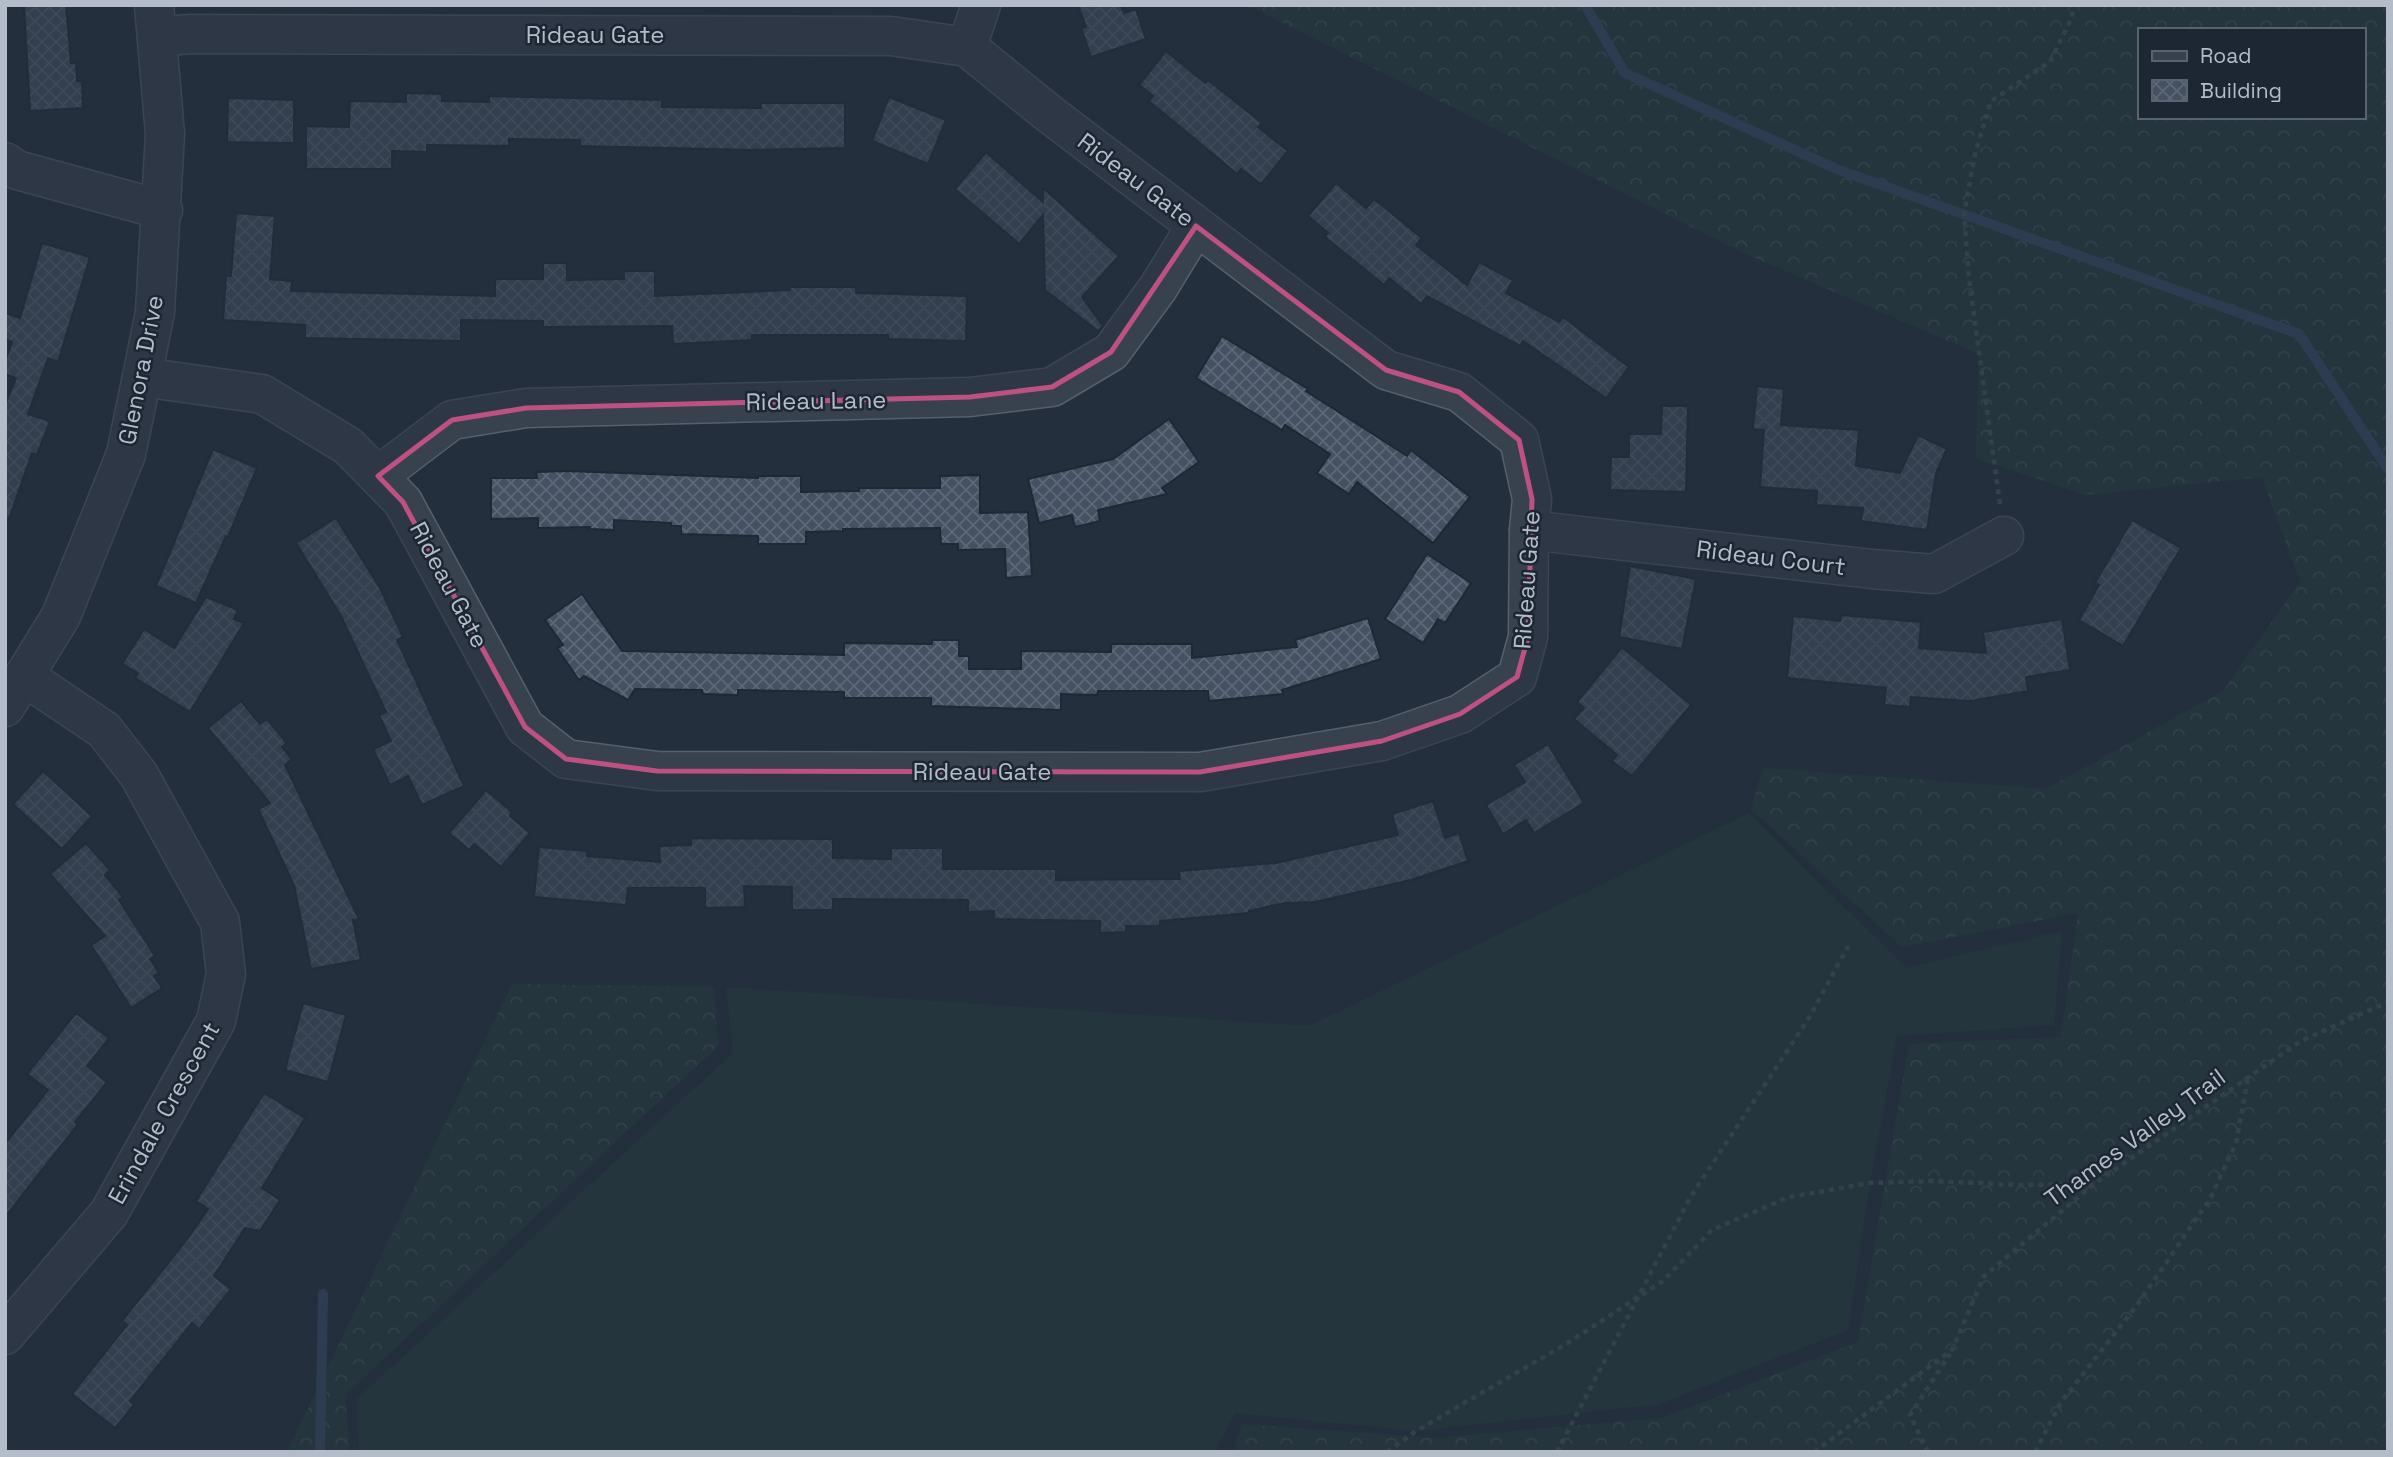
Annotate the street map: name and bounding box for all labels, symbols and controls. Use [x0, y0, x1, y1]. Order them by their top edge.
street label: Rideau Gate [526, 19, 664, 50]
legend [2138, 28, 2365, 119]
text: Road [2200, 42, 2252, 69]
text: Building [2200, 77, 2282, 104]
street label: Rideau Gate [1072, 125, 1201, 234]
street label: Glenora Drive [111, 293, 170, 447]
street label: Rideau Lane [745, 384, 887, 417]
street label: Rideau Gate [1506, 510, 1547, 650]
street label: Rideau Gate [403, 516, 496, 653]
street label: Rideau Court [1695, 533, 1847, 582]
street label: Rideau Gate [913, 756, 1051, 787]
street label: Erindale Crescent [101, 1016, 226, 1209]
street label: Thames Valley Trail [2038, 1061, 2231, 1214]

